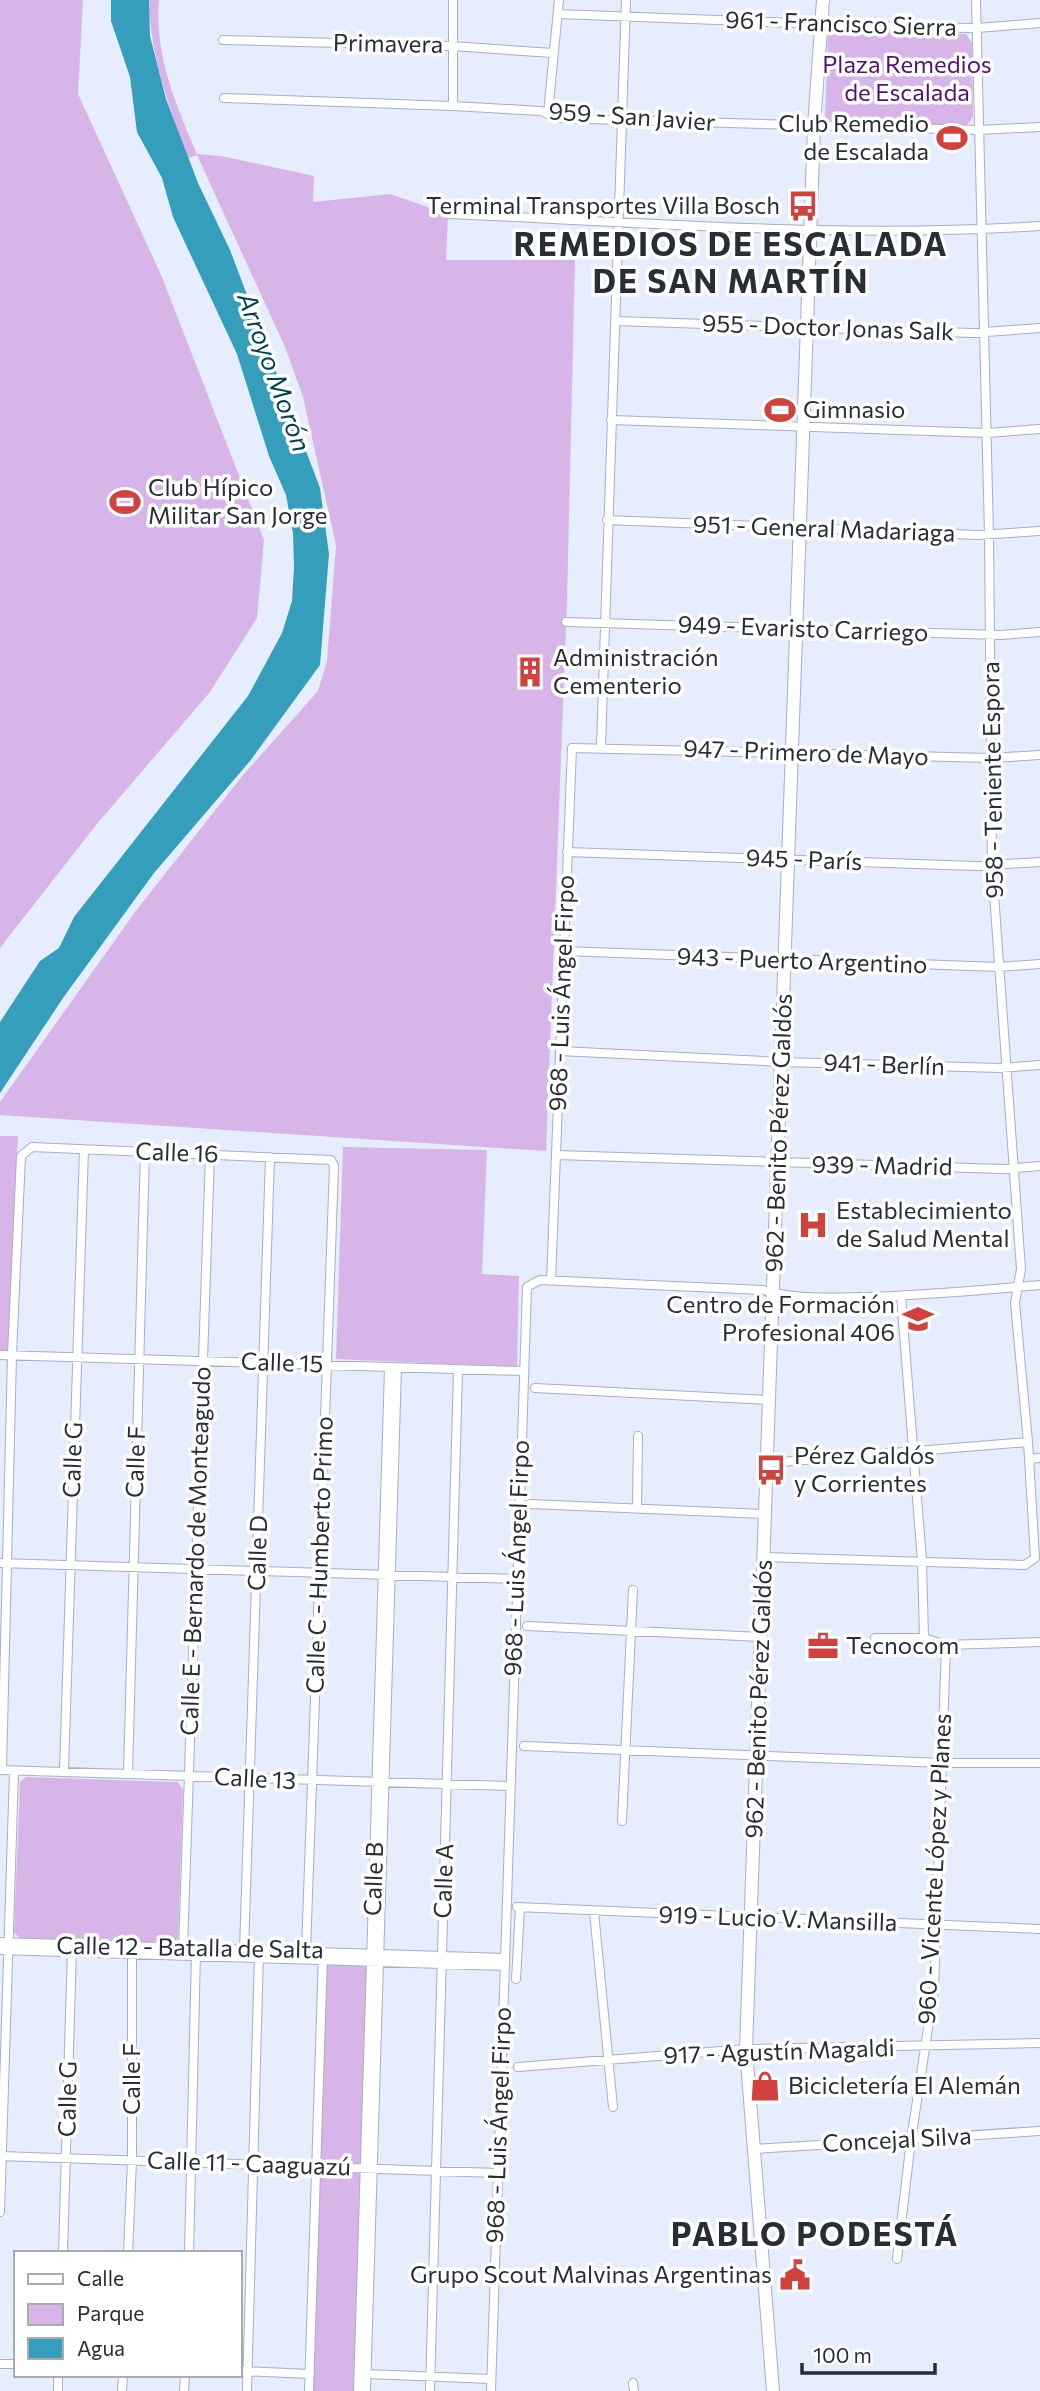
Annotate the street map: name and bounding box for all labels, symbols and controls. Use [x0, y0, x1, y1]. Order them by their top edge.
street label: 961 - Francisco Sierra [725, 4, 957, 41]
street label: Primavera [333, 27, 444, 58]
park label: Plaza Remedios de Escalada [822, 49, 992, 106]
street label: 959 - San Javier [548, 95, 717, 136]
place label: Club Remedio de Escalada [778, 108, 929, 165]
sports icon: Club Remedio de Escalada [935, 121, 969, 155]
bus stop icon: Terminal Transportes Villa Bosch [786, 189, 820, 223]
place label: Terminal Transportes Villa Bosch [426, 190, 780, 219]
district label: REMEDIOS DE ESCALADA DE SAN MARTÍN [514, 223, 948, 300]
water label: Arroyo Morón [232, 287, 319, 455]
street label: 955 - Doctor Jonas Salk [701, 308, 955, 345]
sports icon: Gimnasio [763, 393, 797, 427]
place label: Gimnasio [803, 394, 905, 423]
place label: Club Hípico Militar San Jorge [148, 472, 327, 529]
sports icon: Club Hípico Militar San Jorge [108, 485, 142, 519]
street label: 951 - General Madariaga [692, 508, 956, 547]
street label: 949 - Evaristo Carriego [677, 609, 929, 646]
place label: Administración Cementerio [553, 642, 719, 699]
building icon: Administración Cementerio [513, 655, 547, 689]
street label: 958 - Teniente Espora [975, 661, 1008, 899]
street label: 947 - Primero de Mayo [683, 733, 929, 770]
street label: 945 - París [745, 842, 863, 875]
street label: 968 - Luis Ángel Firpo [542, 874, 579, 1112]
street label: 943 - Puerto Argentino [676, 941, 928, 978]
street label: 962 - Benito Pérez Galdós [758, 993, 797, 1273]
street label: 941 - Berlín [823, 1047, 945, 1080]
street label: Calle 16 [135, 1136, 219, 1167]
street label: 939 - Madrid [811, 1149, 953, 1180]
place label: Establecimiento de Salud Mental [836, 1195, 1012, 1252]
hospital icon: Establecimiento de Salud Mental [796, 1208, 830, 1242]
place label: Centro de Formación Profesional 406 [666, 1289, 895, 1346]
school or university icon: Centro de Formación Profesional 406 [901, 1302, 935, 1336]
street label: Calle 15 [240, 1346, 324, 1377]
street label: Calle E - Bernardo de Monteagudo [174, 1366, 215, 1736]
street label: Calle C - Humberto Primo [299, 1416, 338, 1694]
street label: Calle G [56, 1421, 87, 1498]
street label: Calle F [119, 1425, 150, 1499]
street label: 968 - Luis Ángel Firpo [497, 1439, 534, 1677]
place label: Pérez Galdós y Corrientes [794, 1440, 935, 1497]
bus stop icon: Pérez Galdós y Corrientes [754, 1453, 788, 1487]
street label: Calle D [241, 1514, 272, 1591]
street label: 962 - Benito Pérez Galdós [738, 1559, 777, 1839]
office icon: Tecnocom [806, 1629, 840, 1663]
place label: Tecnocom [846, 1630, 959, 1659]
street label: 960 - Vicente López y Planes [911, 1713, 956, 2025]
street label: Calle 13 [213, 1761, 297, 1794]
street label: Calle B [357, 1841, 388, 1916]
street label: Calle A [427, 1843, 458, 1919]
street label: 919 - Lucio V. Mansilla [658, 1899, 898, 1936]
street label: Calle 12 - Batalla de Salta [56, 1930, 324, 1963]
street label: 968 - Luis Ángel Firpo [479, 2006, 516, 2244]
street label: 917 - Agustín Magaldi [663, 2032, 895, 2069]
street label: Calle F [116, 2043, 145, 2115]
street label: Calle G [51, 2061, 82, 2137]
shop icon: Bicicletería El Alemán [748, 2069, 782, 2103]
place label: Bicicletería El Alemán [788, 2070, 1021, 2099]
street label: Concejal Silva [822, 2120, 972, 2157]
street label: Calle 11 - Caaguazú [147, 2144, 352, 2181]
district label: PABLO PODESTÁ [671, 2213, 959, 2253]
legend [14, 2251, 242, 2377]
public building icon: Grupo Scout Malvinas Argentinas [778, 2258, 812, 2292]
place label: Grupo Scout Malvinas Argentinas [410, 2259, 772, 2288]
text: Calle [77, 2265, 124, 2290]
text: Parque [77, 2300, 144, 2325]
scale bar [802, 2332, 935, 2376]
text: Agua [77, 2335, 125, 2360]
text: 100 m [813, 2342, 872, 2367]

